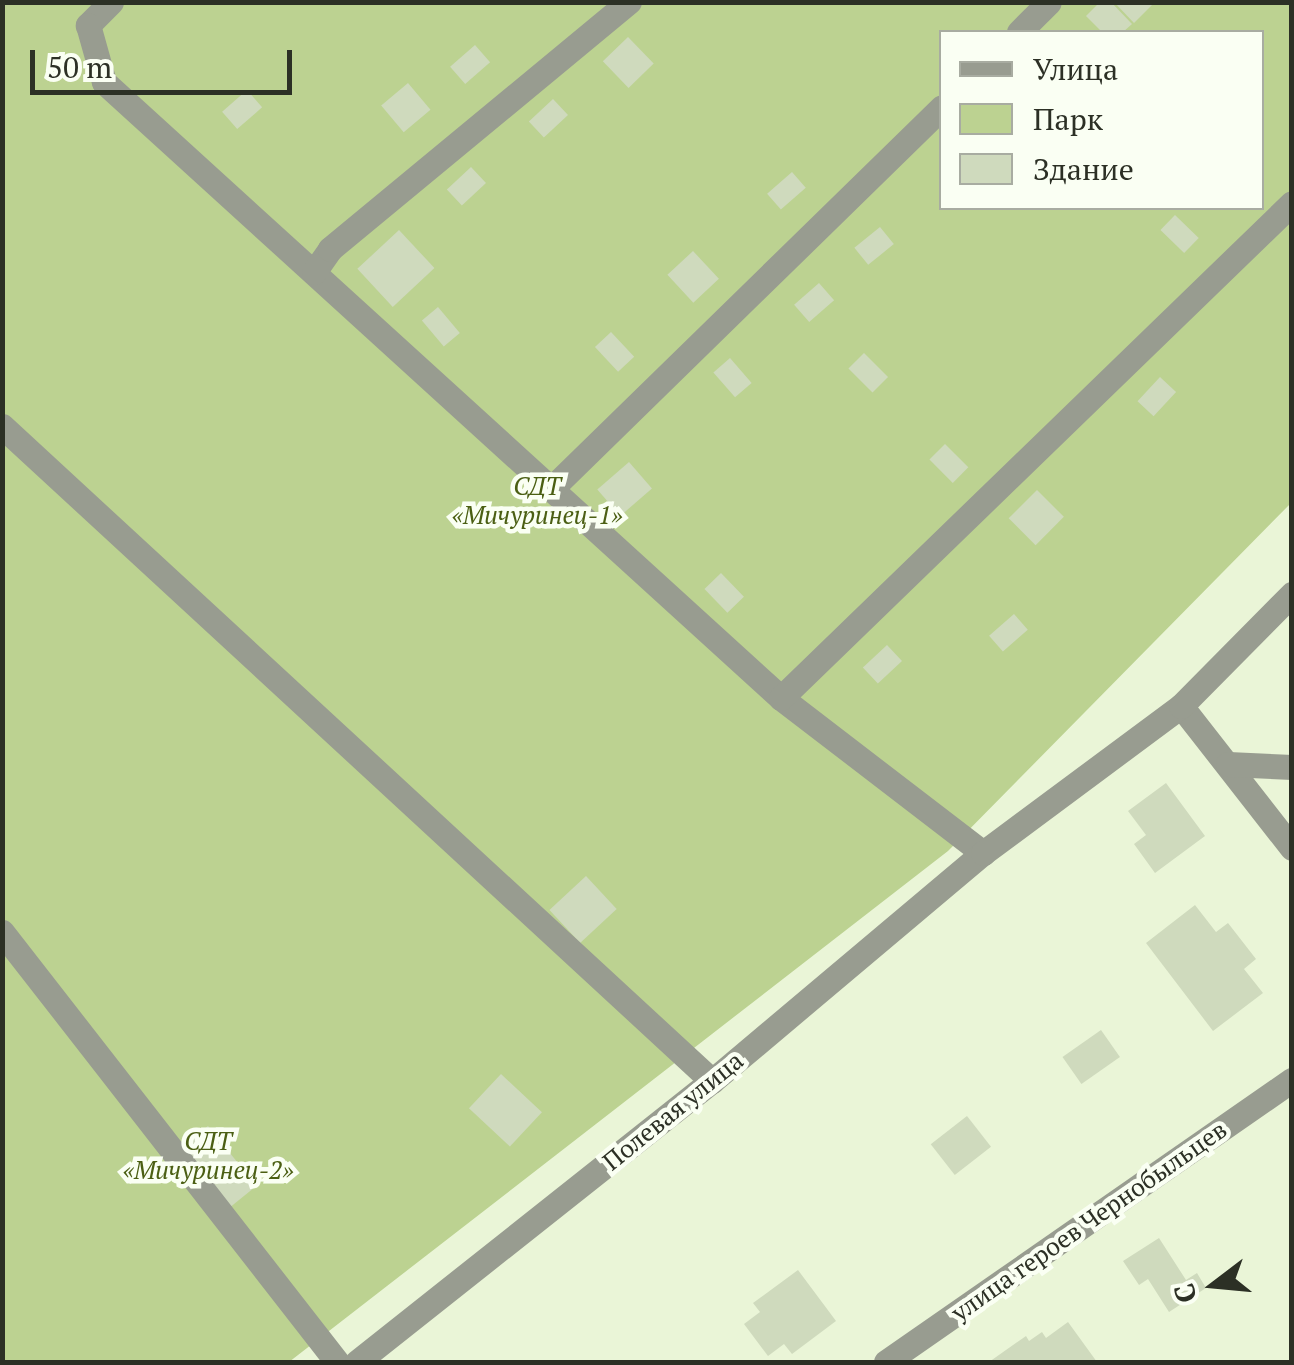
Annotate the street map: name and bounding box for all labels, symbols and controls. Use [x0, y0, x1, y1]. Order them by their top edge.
scale bar [35, 30, 298, 92]
legend [939, 30, 1264, 210]
text: 50 m [47, 47, 112, 87]
text: Улица [1033, 49, 1118, 89]
text: Парк [1033, 99, 1103, 139]
text: Здание [1033, 149, 1134, 189]
park label: СДТ «Мичуринец-1» [451, 472, 623, 531]
street label: Полевая улица [597, 1045, 749, 1177]
street label: улица героев Чернобыльцев [945, 1114, 1233, 1328]
park label: СДТ «Мичуринец-2» [122, 1127, 294, 1186]
north arrow [1164, 1235, 1264, 1335]
text: С [1164, 1280, 1205, 1307]

